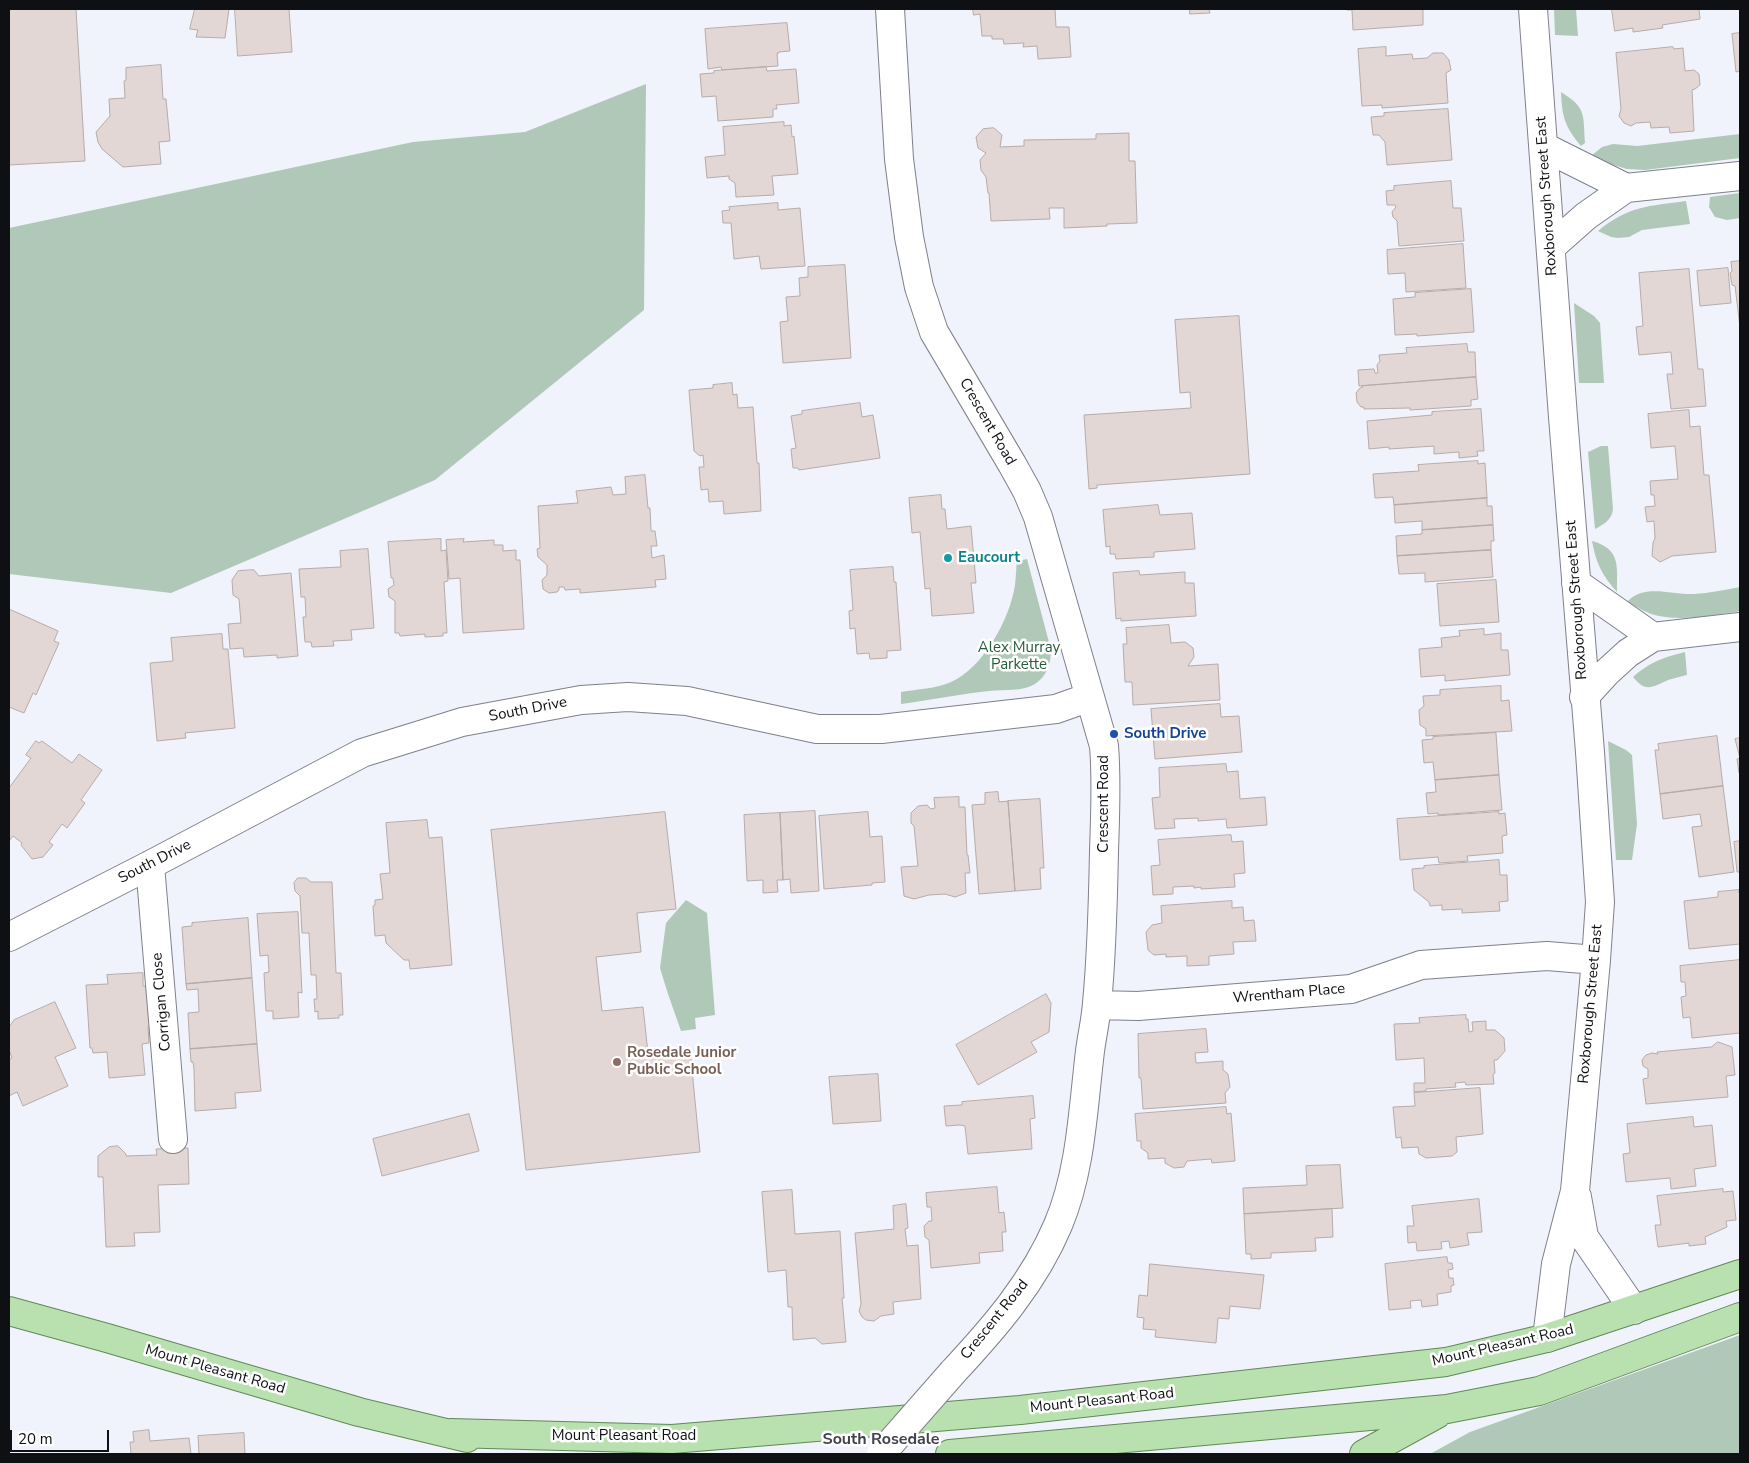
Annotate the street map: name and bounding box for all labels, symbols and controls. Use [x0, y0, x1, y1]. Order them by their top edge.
street label: Roxborough Street East [1532, 116, 1562, 276]
street label: Crescent Road [955, 375, 1019, 469]
street label: Roxborough Street East [1562, 520, 1592, 680]
place label: Eaucourt [958, 549, 1020, 567]
marker: Eaucourt [942, 552, 954, 564]
park label: Alex Murray Parkette [978, 639, 1060, 674]
street label: South Drive [487, 694, 569, 726]
place label: South Drive [1124, 725, 1206, 743]
marker: South Drive [1108, 728, 1120, 740]
street label: Crescent Road [1095, 755, 1113, 853]
street label: South Drive [116, 836, 194, 888]
street label: Roxborough Street East [1575, 924, 1607, 1084]
street label: Corrigan Close [149, 952, 175, 1052]
street label: Wrentham Place [1232, 980, 1346, 1008]
place label: Rosedale Junior Public School [627, 1044, 736, 1079]
marker: Rosedale Junior Public School [611, 1056, 623, 1068]
street label: Crescent Road [957, 1276, 1033, 1364]
street label: Mount Pleasant Road [1430, 1321, 1576, 1371]
street label: Mount Pleasant Road [143, 1341, 287, 1399]
street label: Mount Pleasant Road [1029, 1384, 1175, 1418]
scale bar [12, 1420, 111, 1452]
street label: Mount Pleasant Road [552, 1427, 696, 1445]
text: 20 m [18, 1429, 53, 1449]
district label: South Rosedale [823, 1430, 939, 1450]

